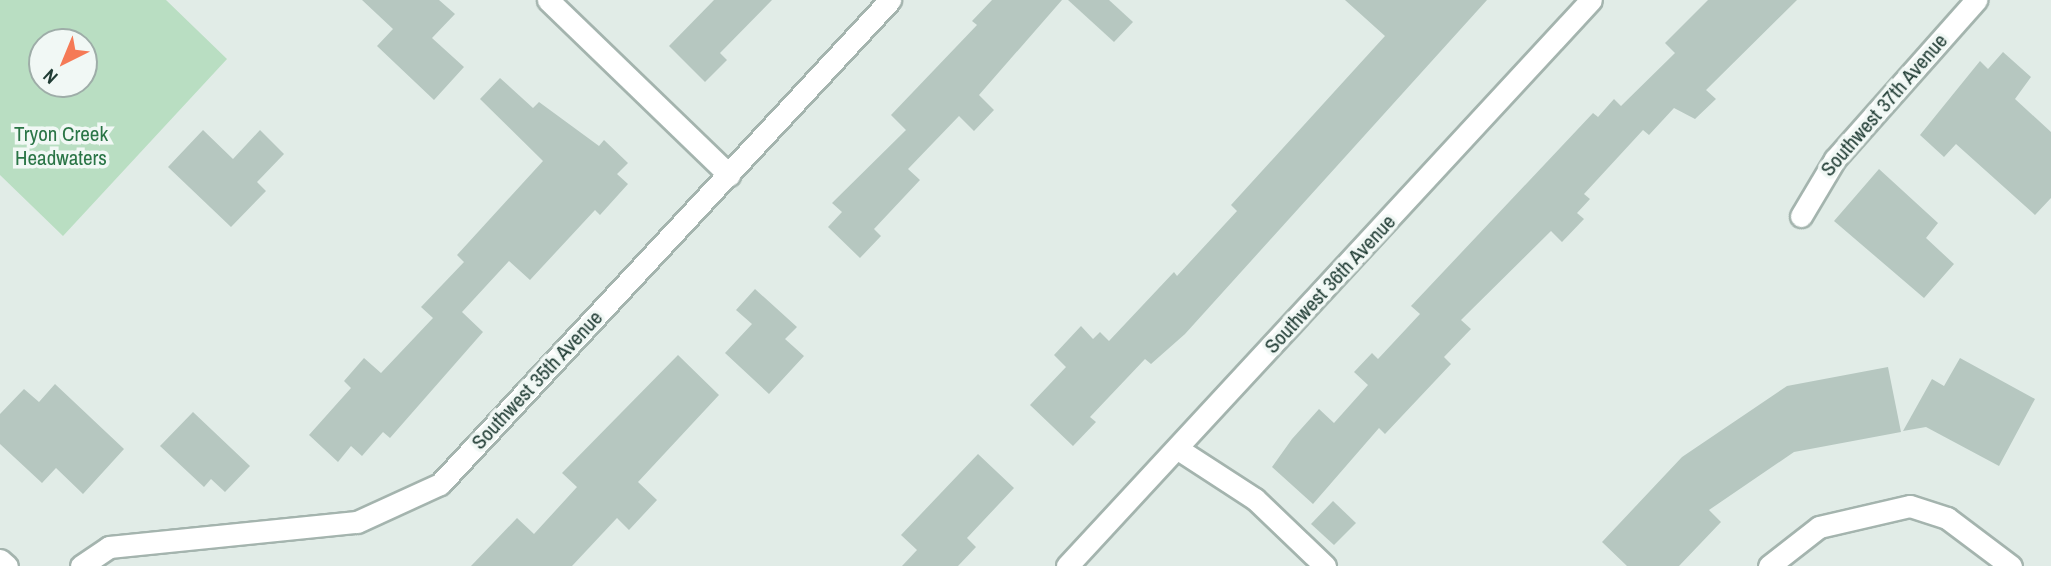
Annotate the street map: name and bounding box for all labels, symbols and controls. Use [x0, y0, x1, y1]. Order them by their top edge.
north arrow [28, 28, 98, 98]
street label: Southwest 37th Avenue [1815, 28, 1953, 182]
text: N [37, 64, 63, 90]
park label: Tryon Creek Headwaters [14, 121, 108, 171]
street label: Southwest 36th Avenue [1259, 209, 1401, 359]
street label: Southwest 35th Avenue [466, 305, 608, 455]

